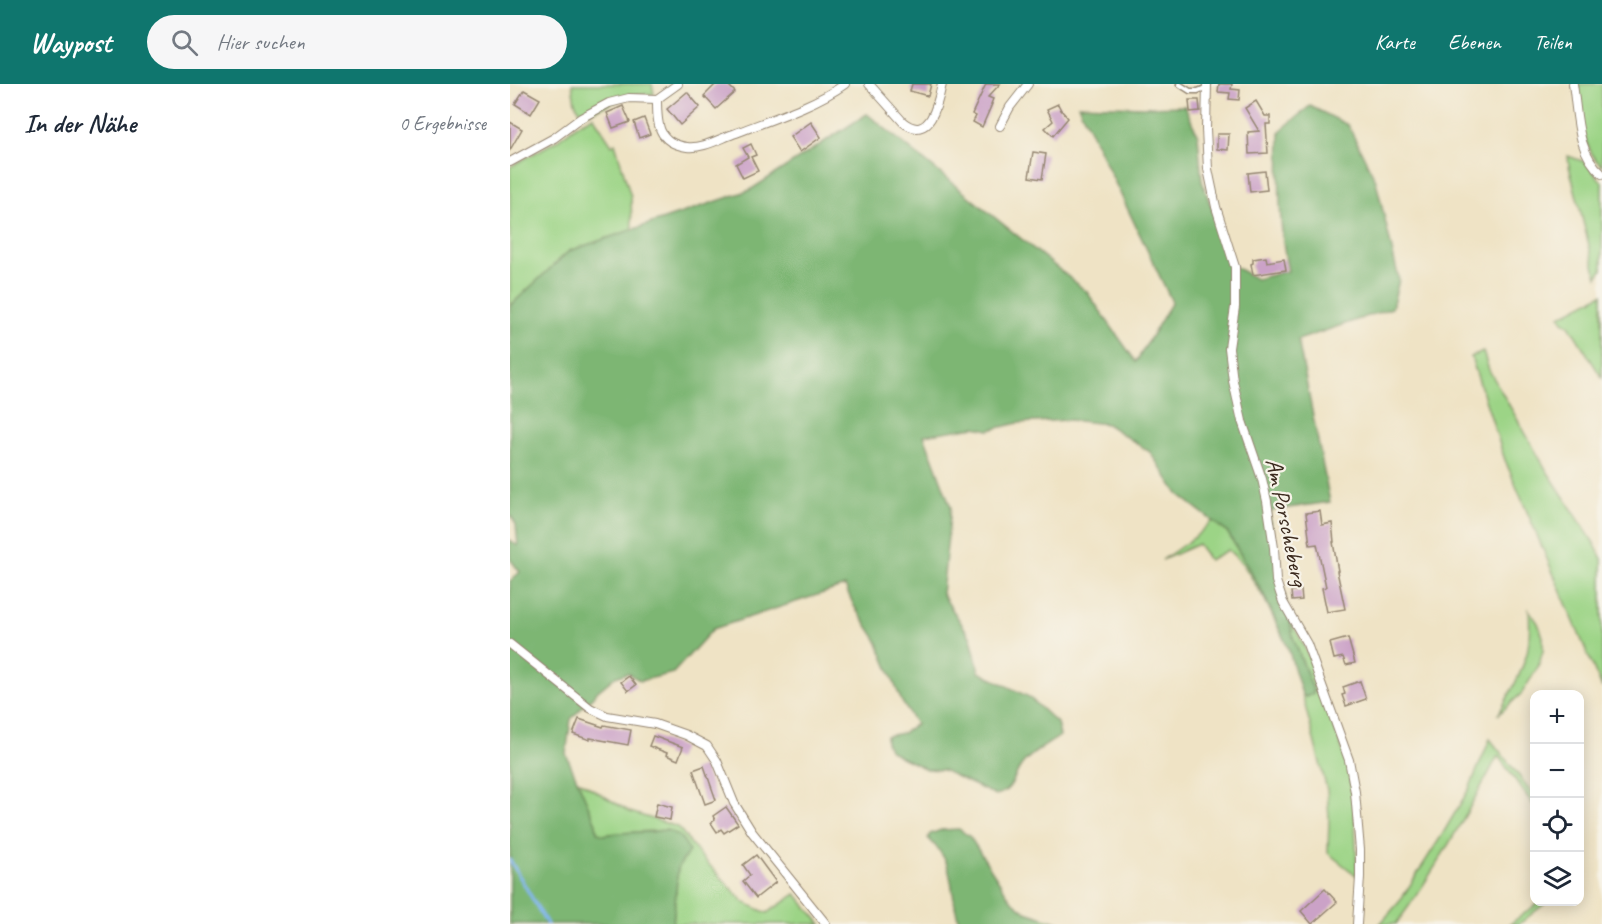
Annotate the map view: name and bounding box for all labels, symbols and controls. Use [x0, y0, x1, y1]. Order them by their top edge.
search box [147, 15, 567, 69]
text: Waypost [30, 25, 111, 60]
icon: search [168, 26, 201, 59]
text: Hier suchen [216, 28, 305, 56]
text: Karte [1375, 29, 1415, 55]
text: Ebenen [1448, 29, 1501, 55]
text: Teilen [1534, 29, 1572, 55]
text: In der Nähe [24, 107, 136, 140]
text: 0 Ergebnisse [399, 111, 486, 136]
street label: Am Porscheberg [1259, 455, 1316, 591]
map controls [1530, 690, 1584, 906]
button: + [1530, 690, 1584, 744]
button: − [1530, 744, 1584, 798]
button: locate [1530, 798, 1584, 852]
button: layers [1530, 852, 1584, 906]

